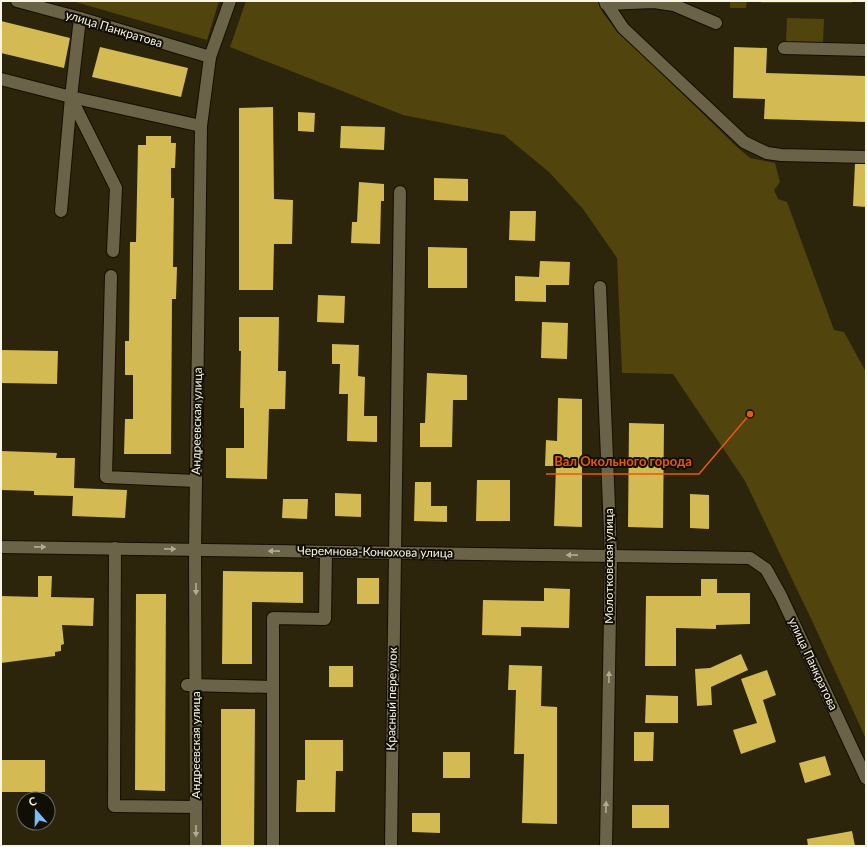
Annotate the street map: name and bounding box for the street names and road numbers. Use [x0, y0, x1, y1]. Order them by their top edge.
street label: улица Панкратова [64, 7, 164, 50]
street label: Андреевская улица [188, 367, 205, 475]
street label: Молотковская улица [601, 508, 616, 624]
street label: Черемнова-Конюхова улица [297, 543, 453, 560]
street label: улица Панкратова [785, 615, 842, 713]
street label: Красный переулок [383, 646, 400, 751]
street label: Андреевская улица [188, 691, 203, 799]

